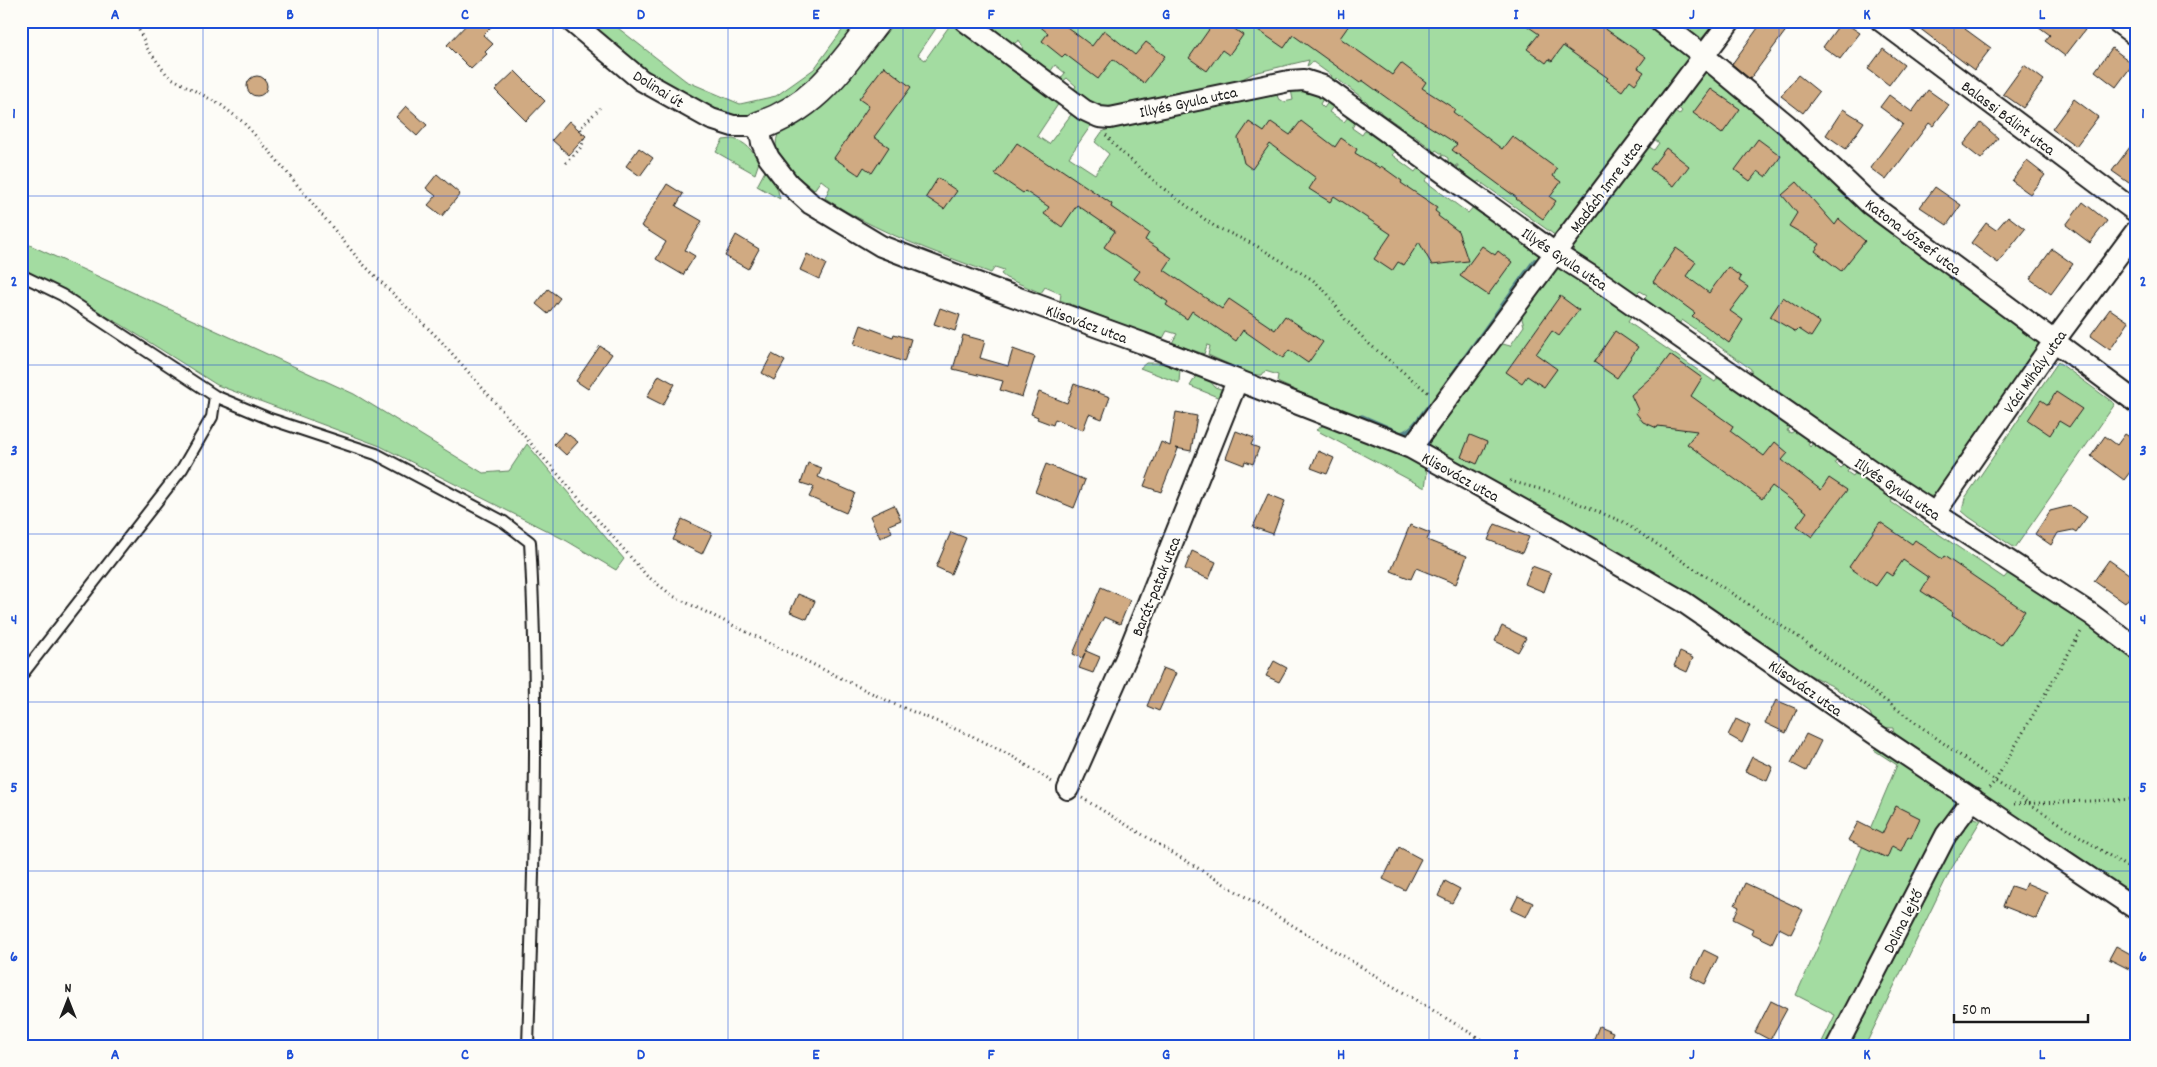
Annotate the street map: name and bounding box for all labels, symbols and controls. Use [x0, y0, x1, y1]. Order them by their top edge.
text: A [111, 4, 120, 27]
text: B [286, 4, 294, 27]
text: C [461, 4, 469, 27]
text: D [637, 4, 646, 27]
text: E [812, 4, 820, 27]
text: F [987, 4, 995, 27]
text: G [1162, 4, 1170, 27]
text: H [1337, 4, 1345, 27]
text: I [1514, 4, 1520, 27]
text: J [1689, 4, 1695, 27]
text: K [1863, 4, 1871, 27]
text: L [2039, 4, 2046, 27]
street label: Dolinai út [628, 65, 688, 115]
street label: Balassi Bálint utca [1956, 76, 2060, 162]
street label: Illyés Gyula utca [1137, 82, 1240, 125]
text: 1 [12, 103, 16, 126]
text: 1 [2141, 103, 2145, 126]
street label: Madách Imre utca [1565, 137, 1649, 238]
street label: Katona József utca [1860, 194, 1966, 282]
street label: Illyés Gyula utca [1516, 223, 1612, 298]
text: 2 [11, 271, 18, 294]
text: 2 [2140, 271, 2147, 294]
street label: Klisovácz utca [1042, 300, 1131, 351]
street label: Váci Mihály utca [1999, 326, 2074, 419]
text: 3 [10, 440, 18, 463]
text: 3 [2139, 440, 2147, 463]
street label: Klisovácz utca [1417, 447, 1503, 509]
street label: Illyés Gyula utca [1849, 453, 1945, 528]
street label: Barát-patak utca [1127, 533, 1188, 640]
text: 4 [11, 609, 17, 632]
text: 4 [2140, 609, 2146, 632]
street label: Klisovácz utca [1763, 655, 1847, 723]
text: 5 [10, 777, 18, 800]
text: 5 [2139, 777, 2147, 800]
street label: Dolina lejtő [1878, 886, 1930, 958]
text: 6 [10, 946, 18, 969]
text: 6 [2139, 946, 2147, 969]
north arrow [42, 974, 92, 1024]
text: N [65, 979, 72, 999]
scale bar [1954, 992, 2088, 1024]
text: 50 m [1962, 1000, 1991, 1022]
text: A [111, 1044, 120, 1067]
text: B [286, 1044, 294, 1067]
text: C [461, 1044, 469, 1067]
text: D [637, 1044, 646, 1067]
text: E [812, 1044, 820, 1067]
text: F [987, 1044, 995, 1067]
text: G [1162, 1044, 1170, 1067]
text: H [1337, 1044, 1345, 1067]
text: I [1514, 1044, 1520, 1067]
text: J [1689, 1044, 1695, 1067]
text: K [1863, 1044, 1871, 1067]
text: L [2039, 1044, 2046, 1067]

